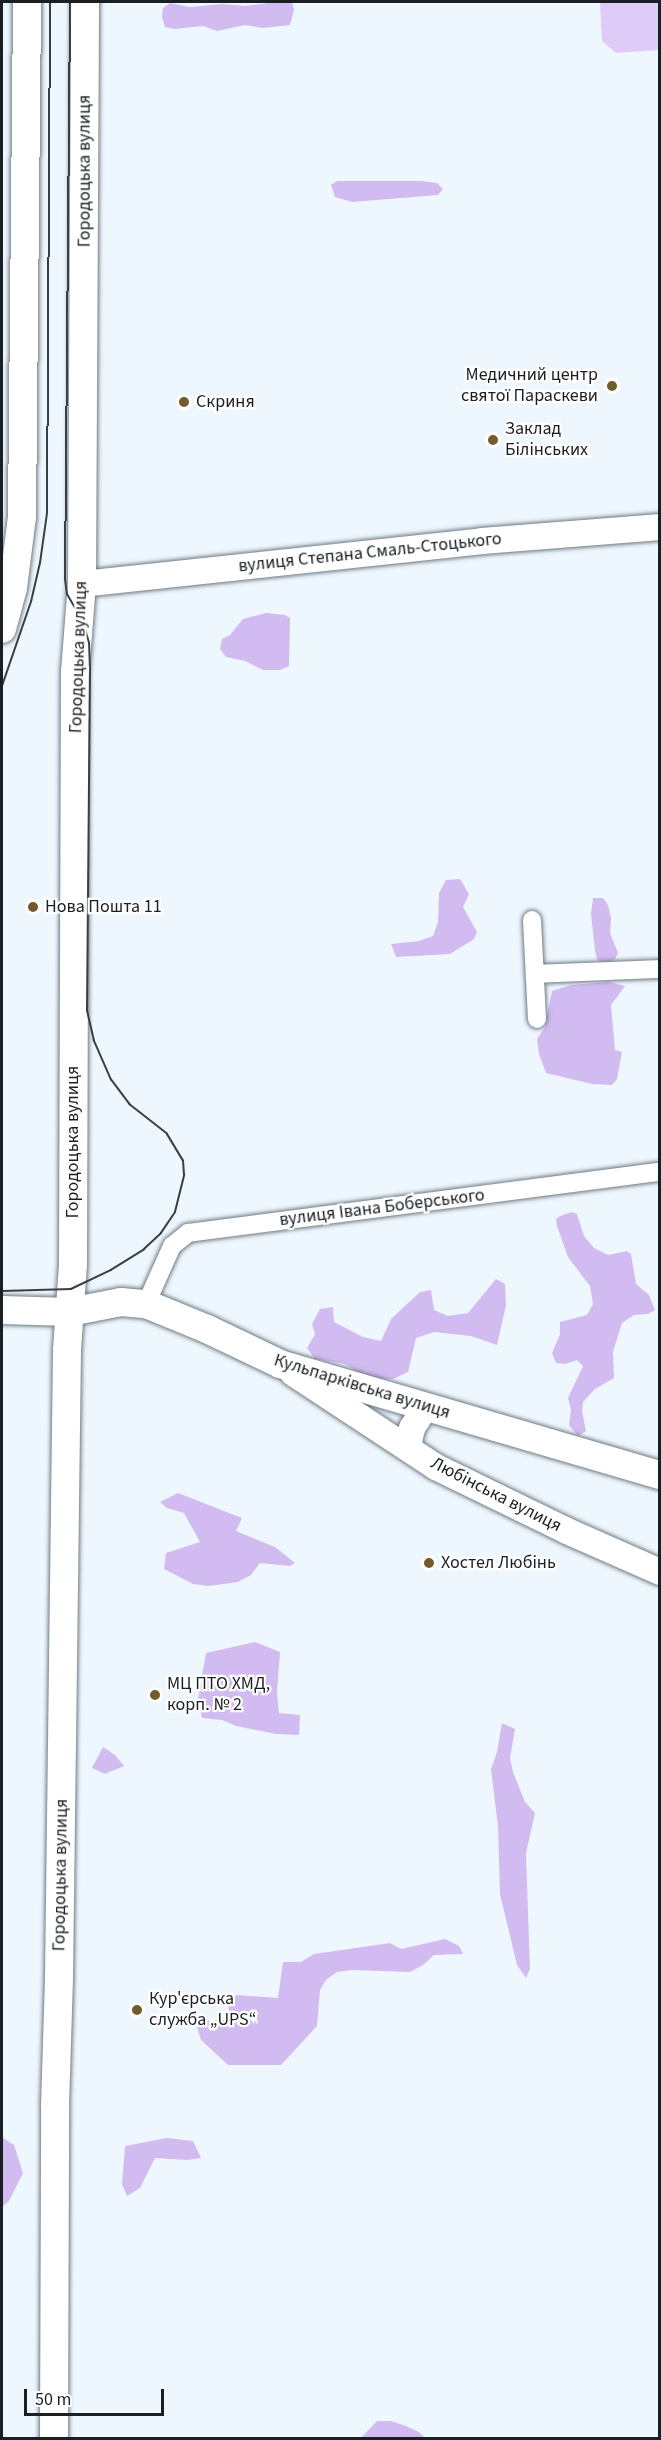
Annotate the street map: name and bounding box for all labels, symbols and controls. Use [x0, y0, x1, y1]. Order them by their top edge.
street label: Городоцька вулиця [74, 95, 96, 247]
place label: Медичний центр святої Параскеви [461, 365, 598, 407]
marker: Медичний центр святої Параскеви [603, 377, 621, 395]
place label: Скриня [196, 391, 255, 413]
marker: Скриня [177, 395, 191, 409]
place label: Заклад Білінських [505, 419, 588, 462]
marker: Заклад Білінських [486, 433, 500, 447]
street label: вулиця Степана Смаль-Стоцького [237, 528, 503, 578]
street label: Городоцька вулиця [66, 580, 92, 734]
place label: Нова Пошта 11 [45, 896, 162, 918]
marker: Нова Пошта 11 [26, 900, 40, 914]
street label: Городоцька вулиця [62, 1066, 84, 1218]
street label: вулиця Івана Боберського [278, 1185, 486, 1231]
street label: Кульпарківська вулиця [271, 1350, 453, 1424]
street label: Любінська вулиця [427, 1453, 565, 1537]
place label: Хостел Любінь [441, 1552, 556, 1574]
marker: Хостел Любінь [422, 1556, 436, 1570]
place label: МЦ ПТО ХМД, корп. № 2 [167, 1674, 270, 1716]
marker: МЦ ПТО ХМД, корп. № 2 [148, 1688, 162, 1702]
street label: Городоцька вулиця [49, 1799, 73, 1951]
place label: Кур'єрська служба „UPS“ [149, 1989, 256, 2032]
marker: Кур'єрська служба „UPS“ [130, 2003, 144, 2017]
scale bar [27, 2377, 166, 2415]
text: 50 m [35, 2387, 71, 2412]

